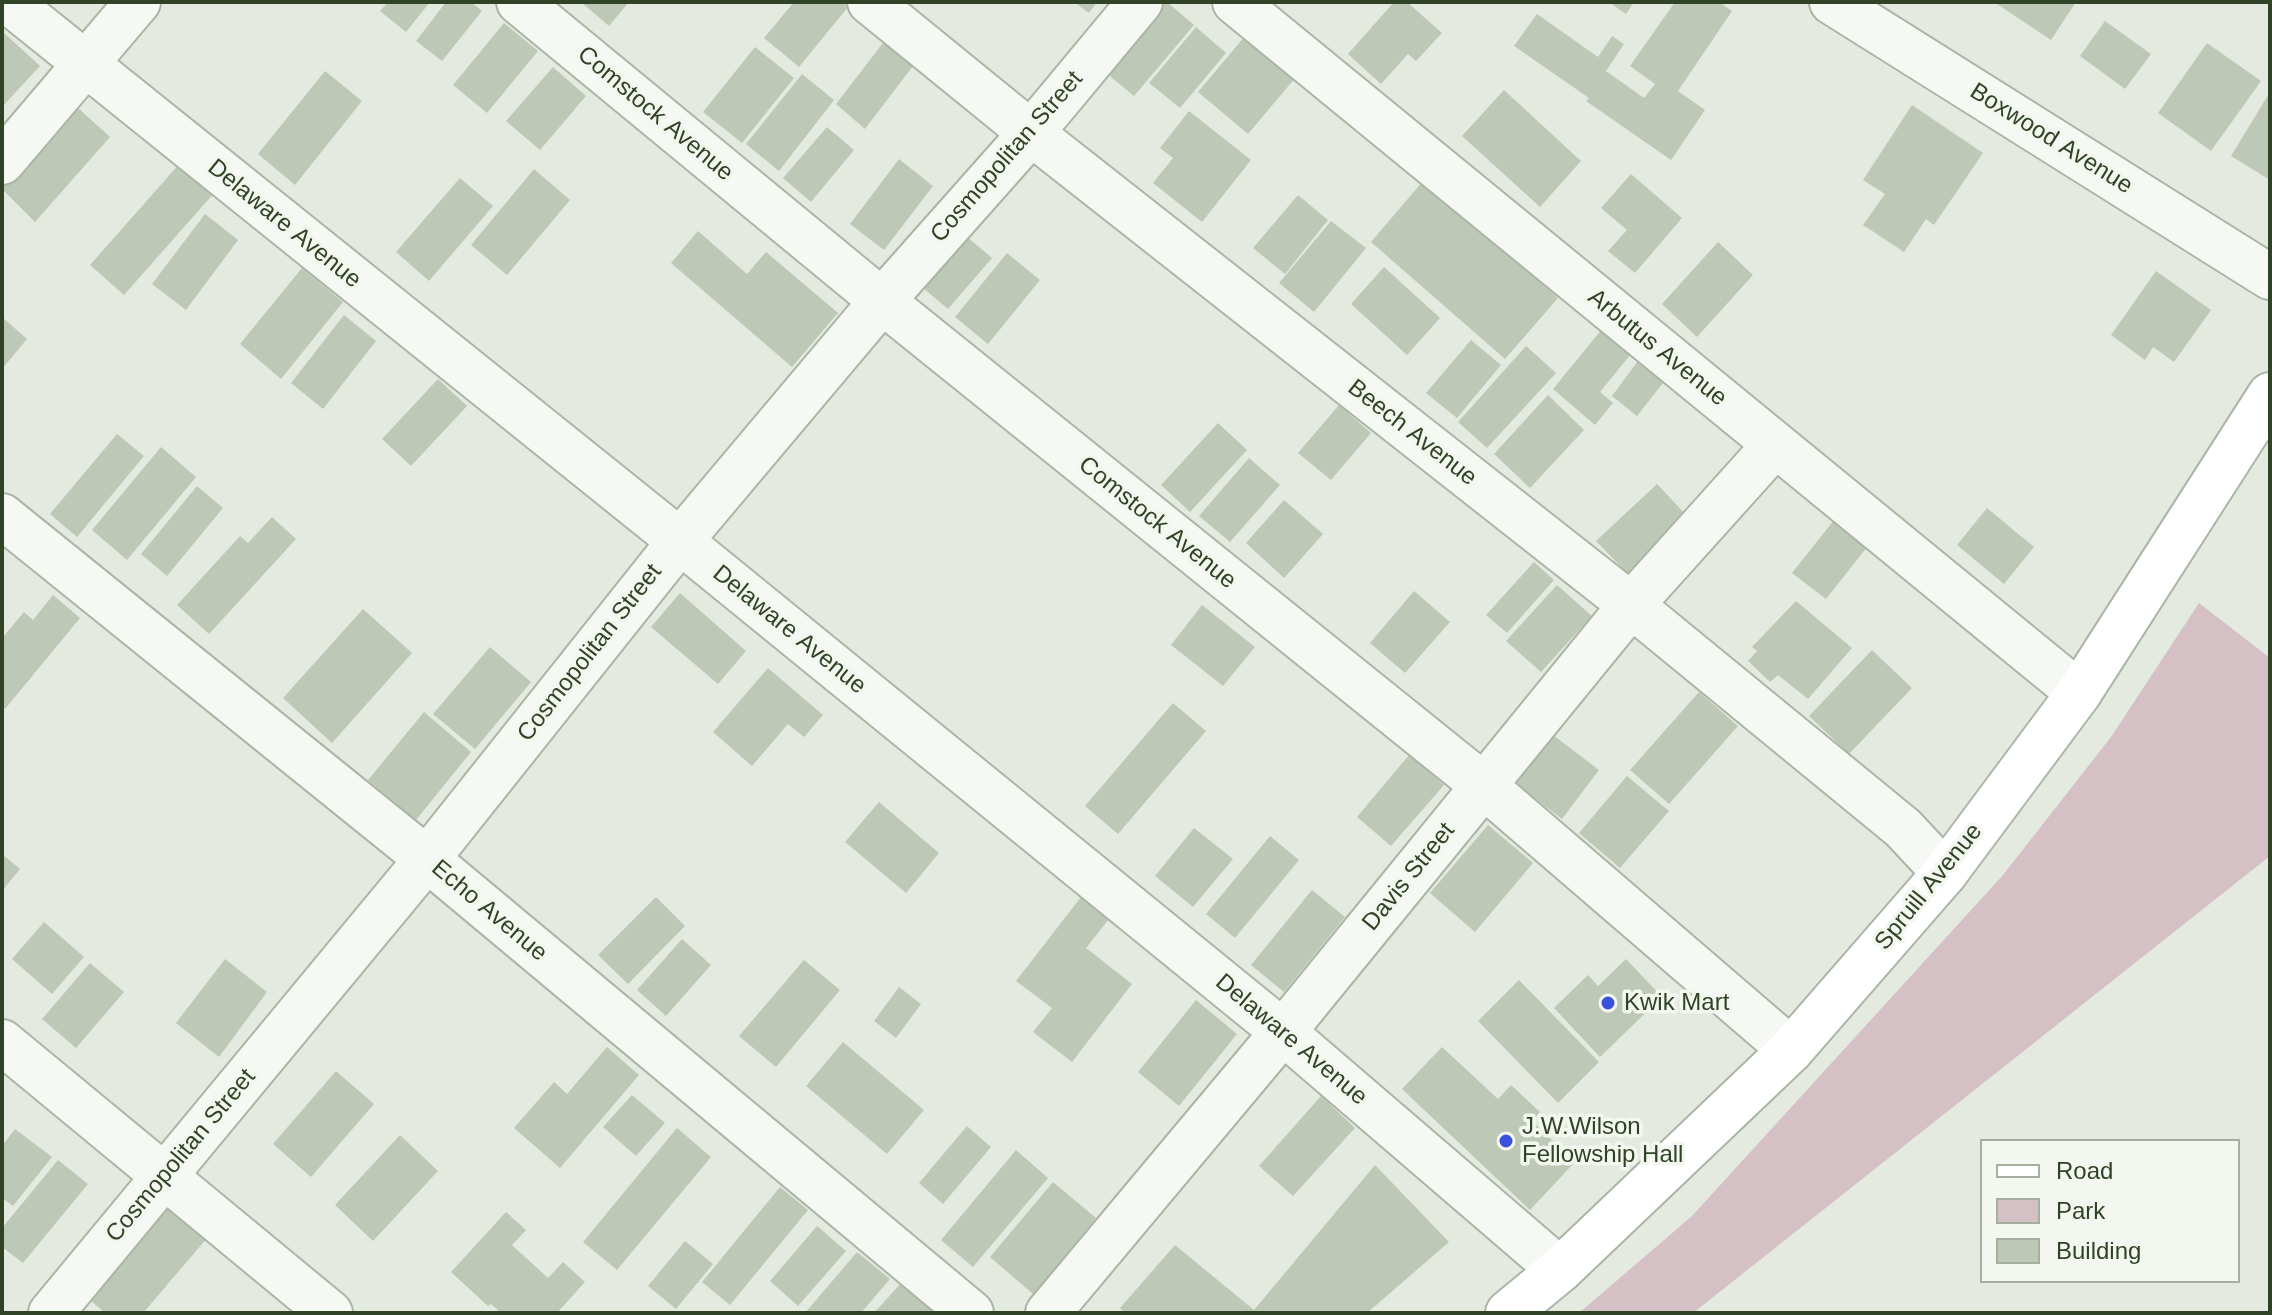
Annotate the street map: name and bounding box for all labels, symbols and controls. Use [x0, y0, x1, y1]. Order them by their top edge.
street label: Comstock Avenue [571, 41, 739, 187]
street label: Cosmopolitan Street [925, 66, 1089, 248]
street label: Boxwood Avenue [1964, 77, 2138, 201]
street label: Delaware Avenue [201, 153, 367, 295]
street label: Arbutus Avenue [1582, 283, 1732, 413]
street label: Beech Avenue [1342, 374, 1482, 492]
street label: Comstock Avenue [1072, 451, 1242, 595]
street label: Cosmopolitan Street [512, 558, 668, 748]
street label: Delaware Avenue [706, 559, 872, 701]
street label: Davis Street [1357, 817, 1461, 937]
street label: Spruill Avenue [1869, 818, 1989, 956]
street label: Echo Avenue [425, 854, 553, 968]
street label: Delaware Avenue [1209, 968, 1373, 1112]
place label: Kwik Mart [1624, 989, 1729, 1017]
marker: Kwik Mart [1599, 994, 1617, 1012]
street label: Cosmopolitan Street [100, 1063, 262, 1249]
place label: J.W.Wilson Fellowship Hall [1522, 1113, 1683, 1169]
marker: J.W.Wilson Fellowship Hall [1497, 1132, 1515, 1150]
legend [1980, 1139, 2240, 1283]
text: Road [2056, 1157, 2113, 1184]
text: Park [2056, 1197, 2105, 1224]
text: Building [2056, 1237, 2141, 1264]

